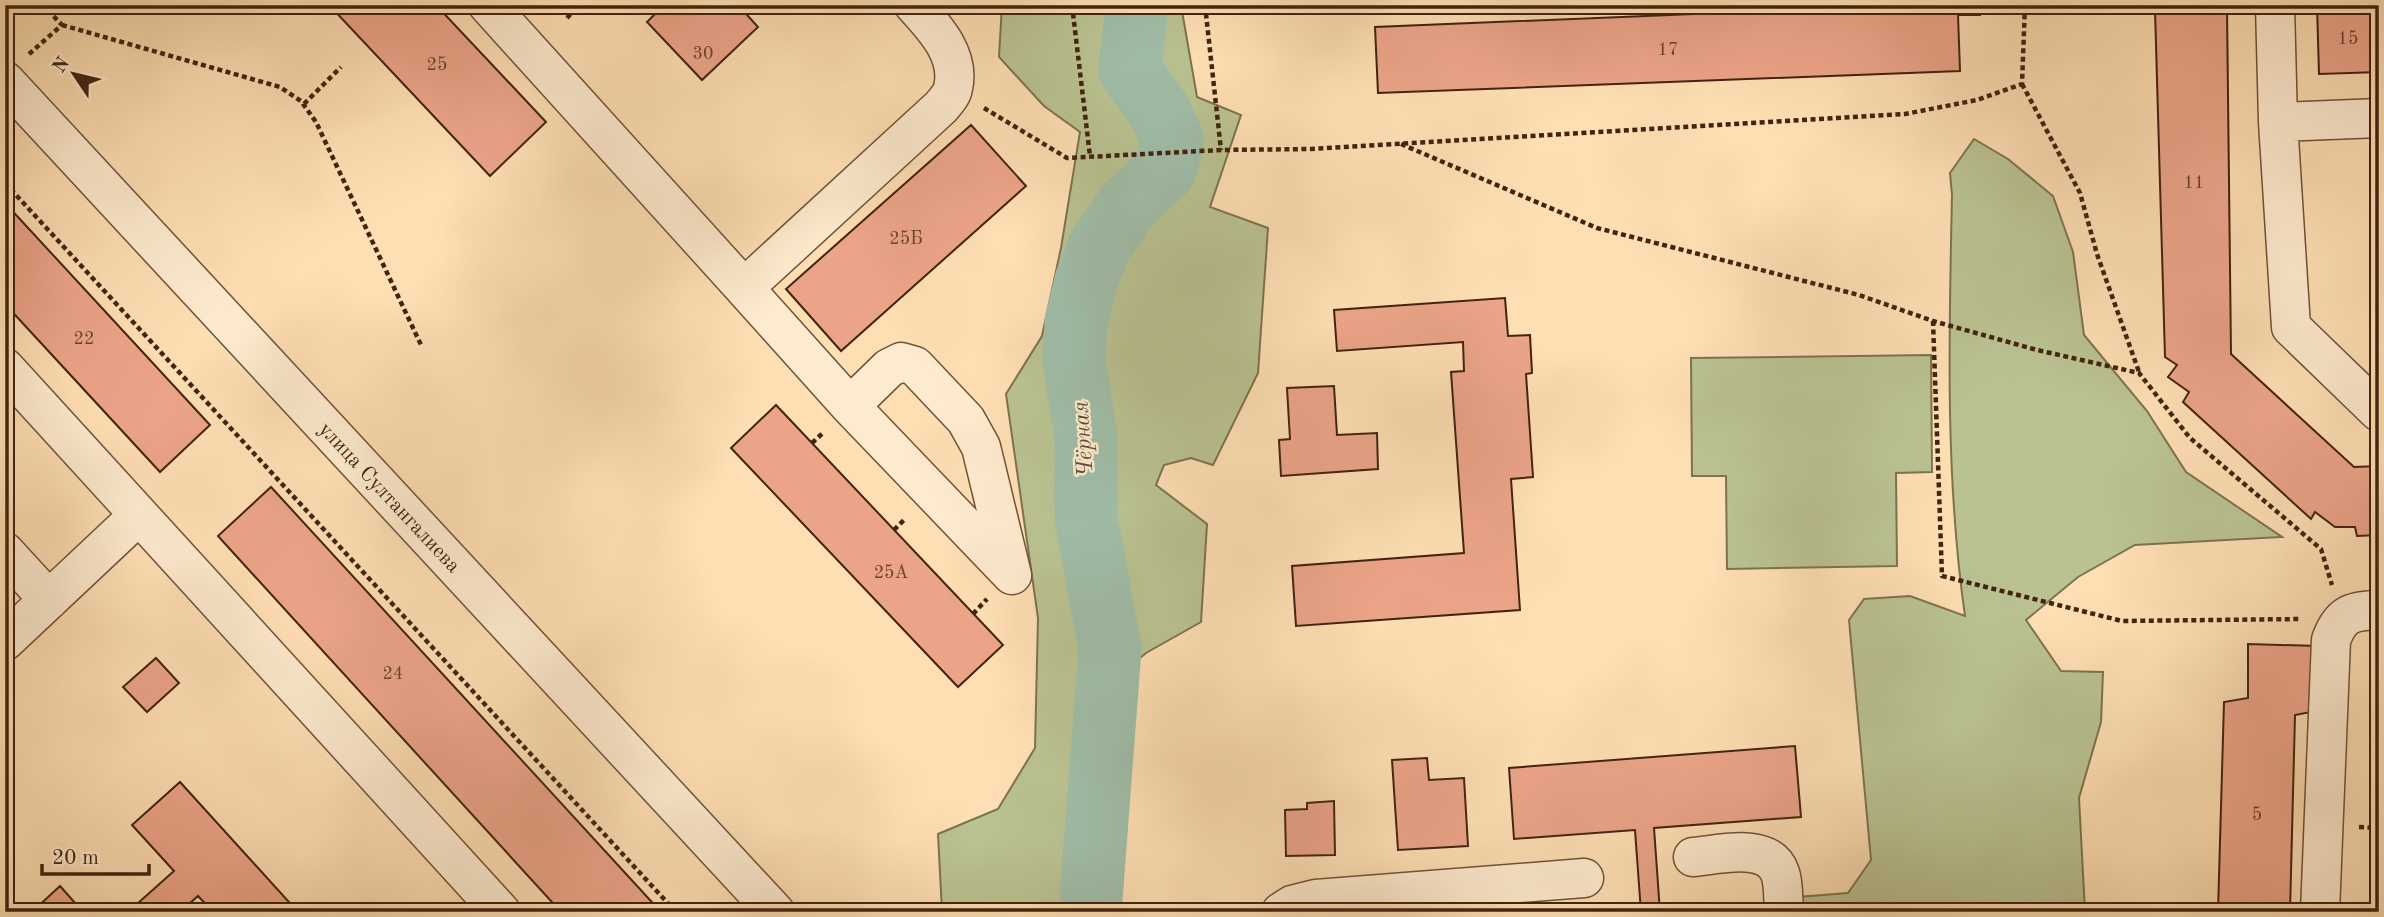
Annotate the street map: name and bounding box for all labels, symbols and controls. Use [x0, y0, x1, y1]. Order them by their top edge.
house number: 15 [2338, 30, 2358, 48]
north arrow [38, 38, 108, 108]
house number: 17 [1658, 41, 1678, 59]
house number: 30 [693, 45, 713, 63]
text: N [50, 54, 74, 77]
house number: 25 [427, 56, 447, 74]
house number: 11 [2184, 174, 2204, 192]
house number: 25Б [889, 230, 923, 248]
house number: 22 [74, 330, 94, 348]
water label: Чёрная [1069, 400, 1099, 478]
street label: улица Султангалиева [314, 419, 464, 577]
house number: 25А [874, 564, 909, 582]
house number: 24 [383, 665, 403, 683]
house number: 5 [2252, 806, 2262, 824]
scale bar [42, 833, 149, 877]
text: 20 m [52, 848, 99, 869]

